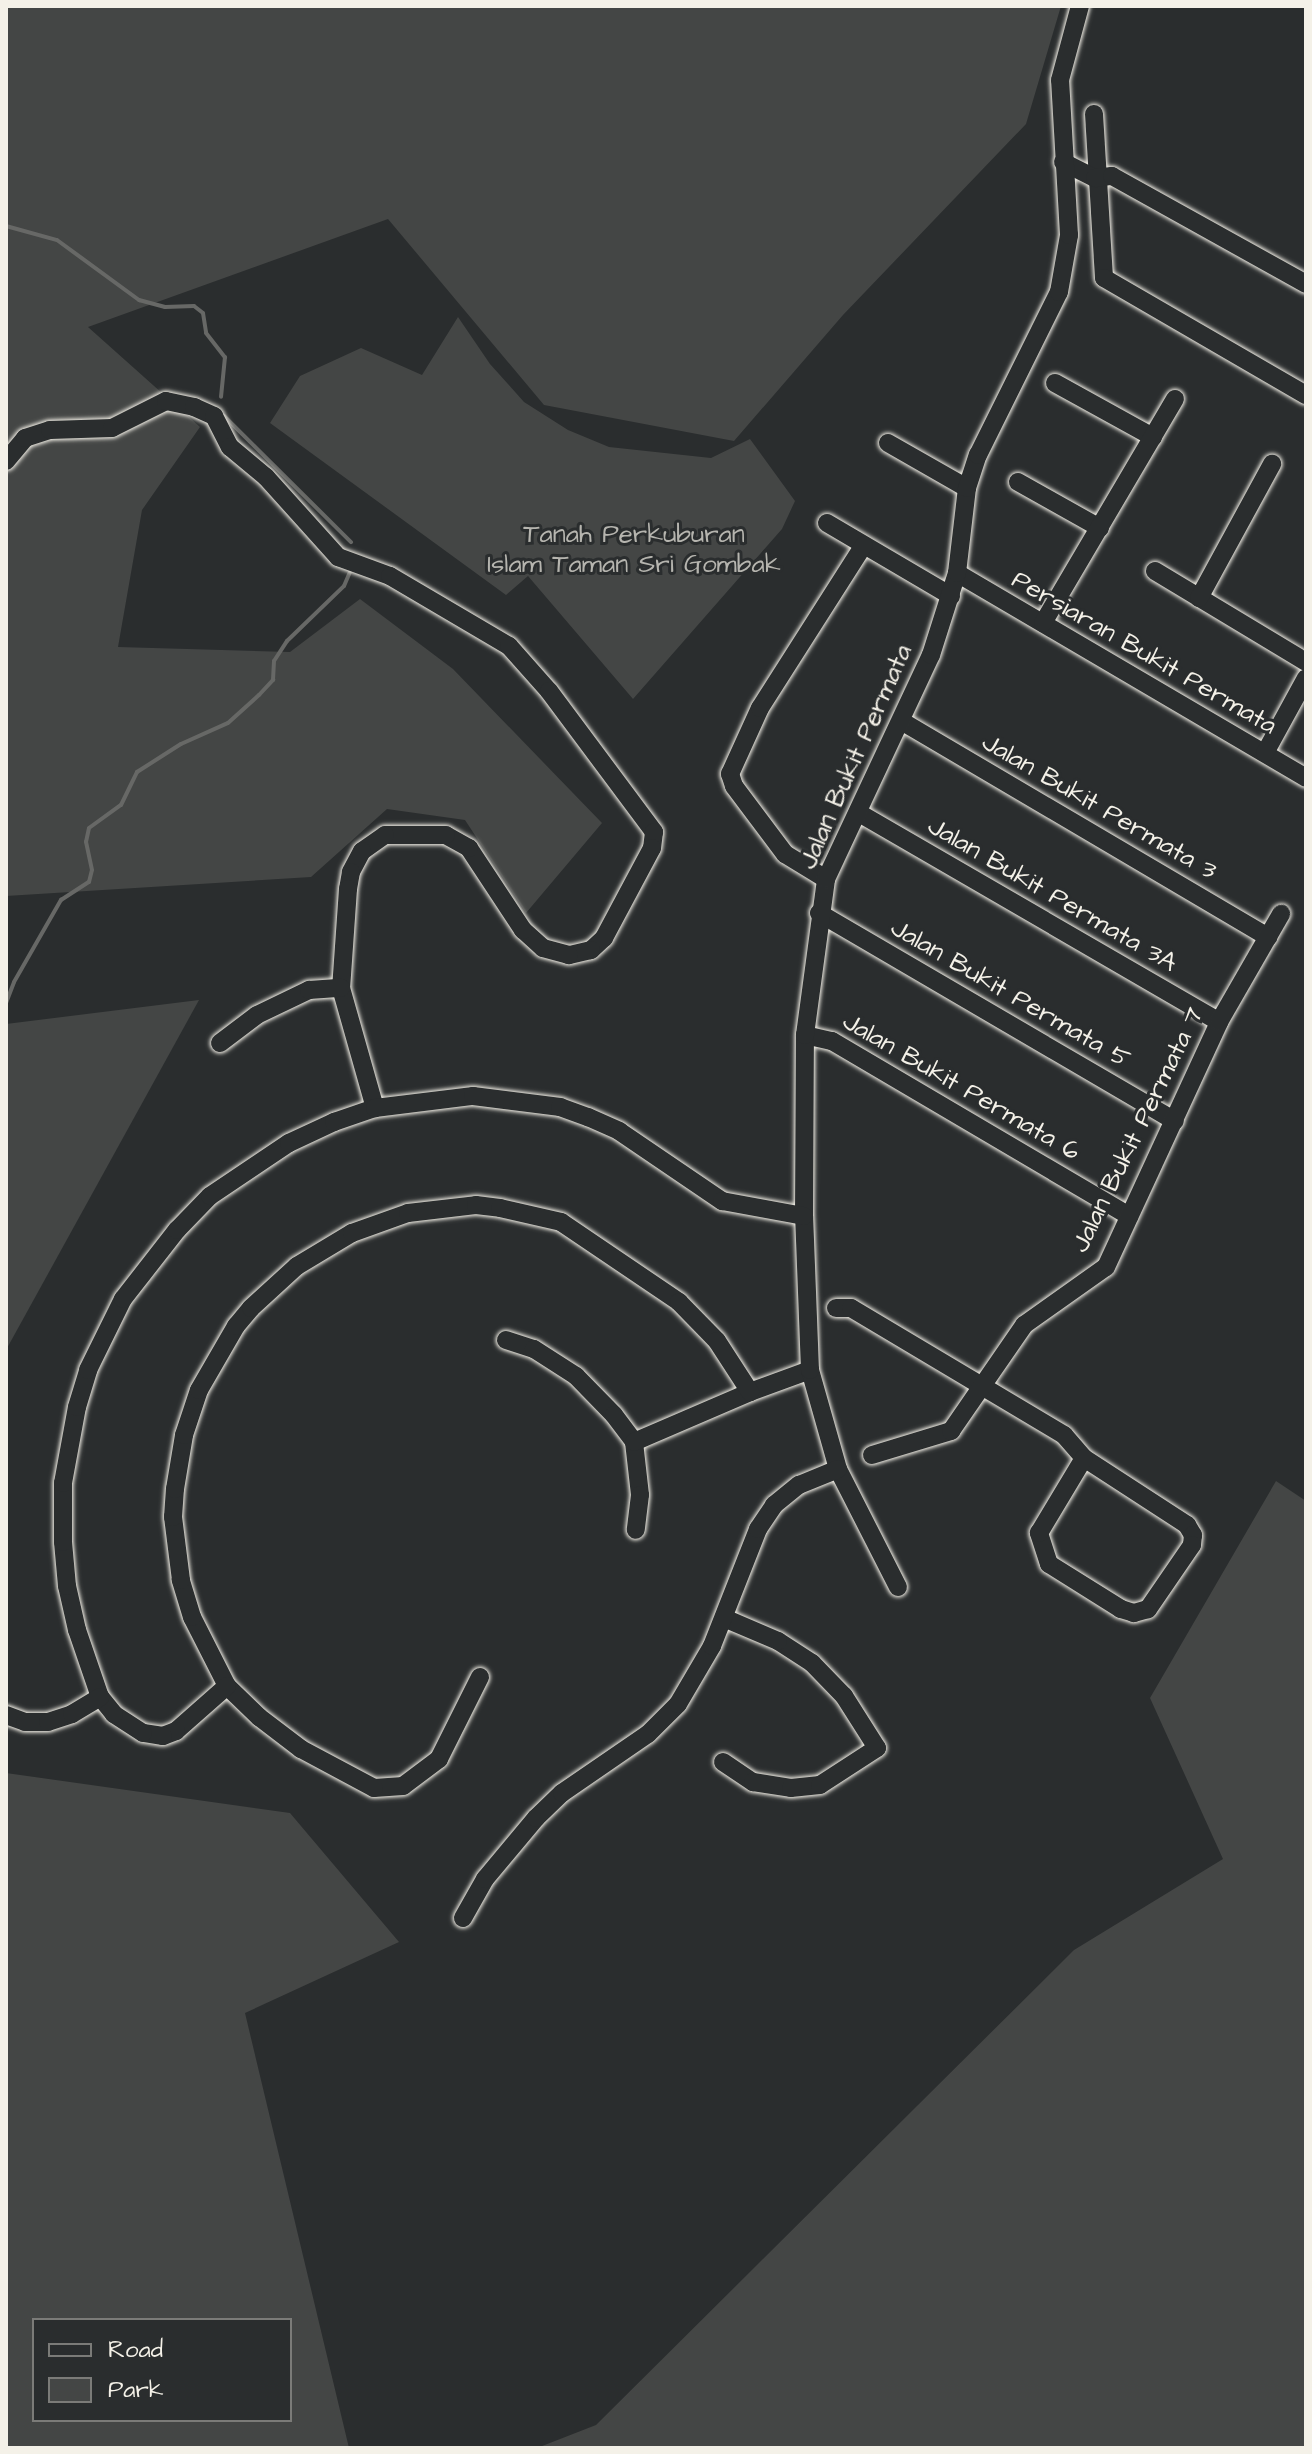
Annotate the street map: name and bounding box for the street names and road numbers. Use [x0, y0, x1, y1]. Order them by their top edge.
street label: Persiaran Bukit Permata [1006, 564, 1282, 742]
street label: Jalan Bukit Permata [792, 640, 920, 874]
street label: Jalan Bukit Permata 3 [976, 727, 1222, 887]
street label: Jalan Bukit Permata 3A [922, 811, 1182, 979]
street label: Jalan Bukit Permata 5 [885, 913, 1135, 1075]
street label: Jalan Bukit Permata 7 [1065, 1002, 1211, 1258]
street label: Jalan Bukit Permata 6 [837, 1006, 1085, 1168]

